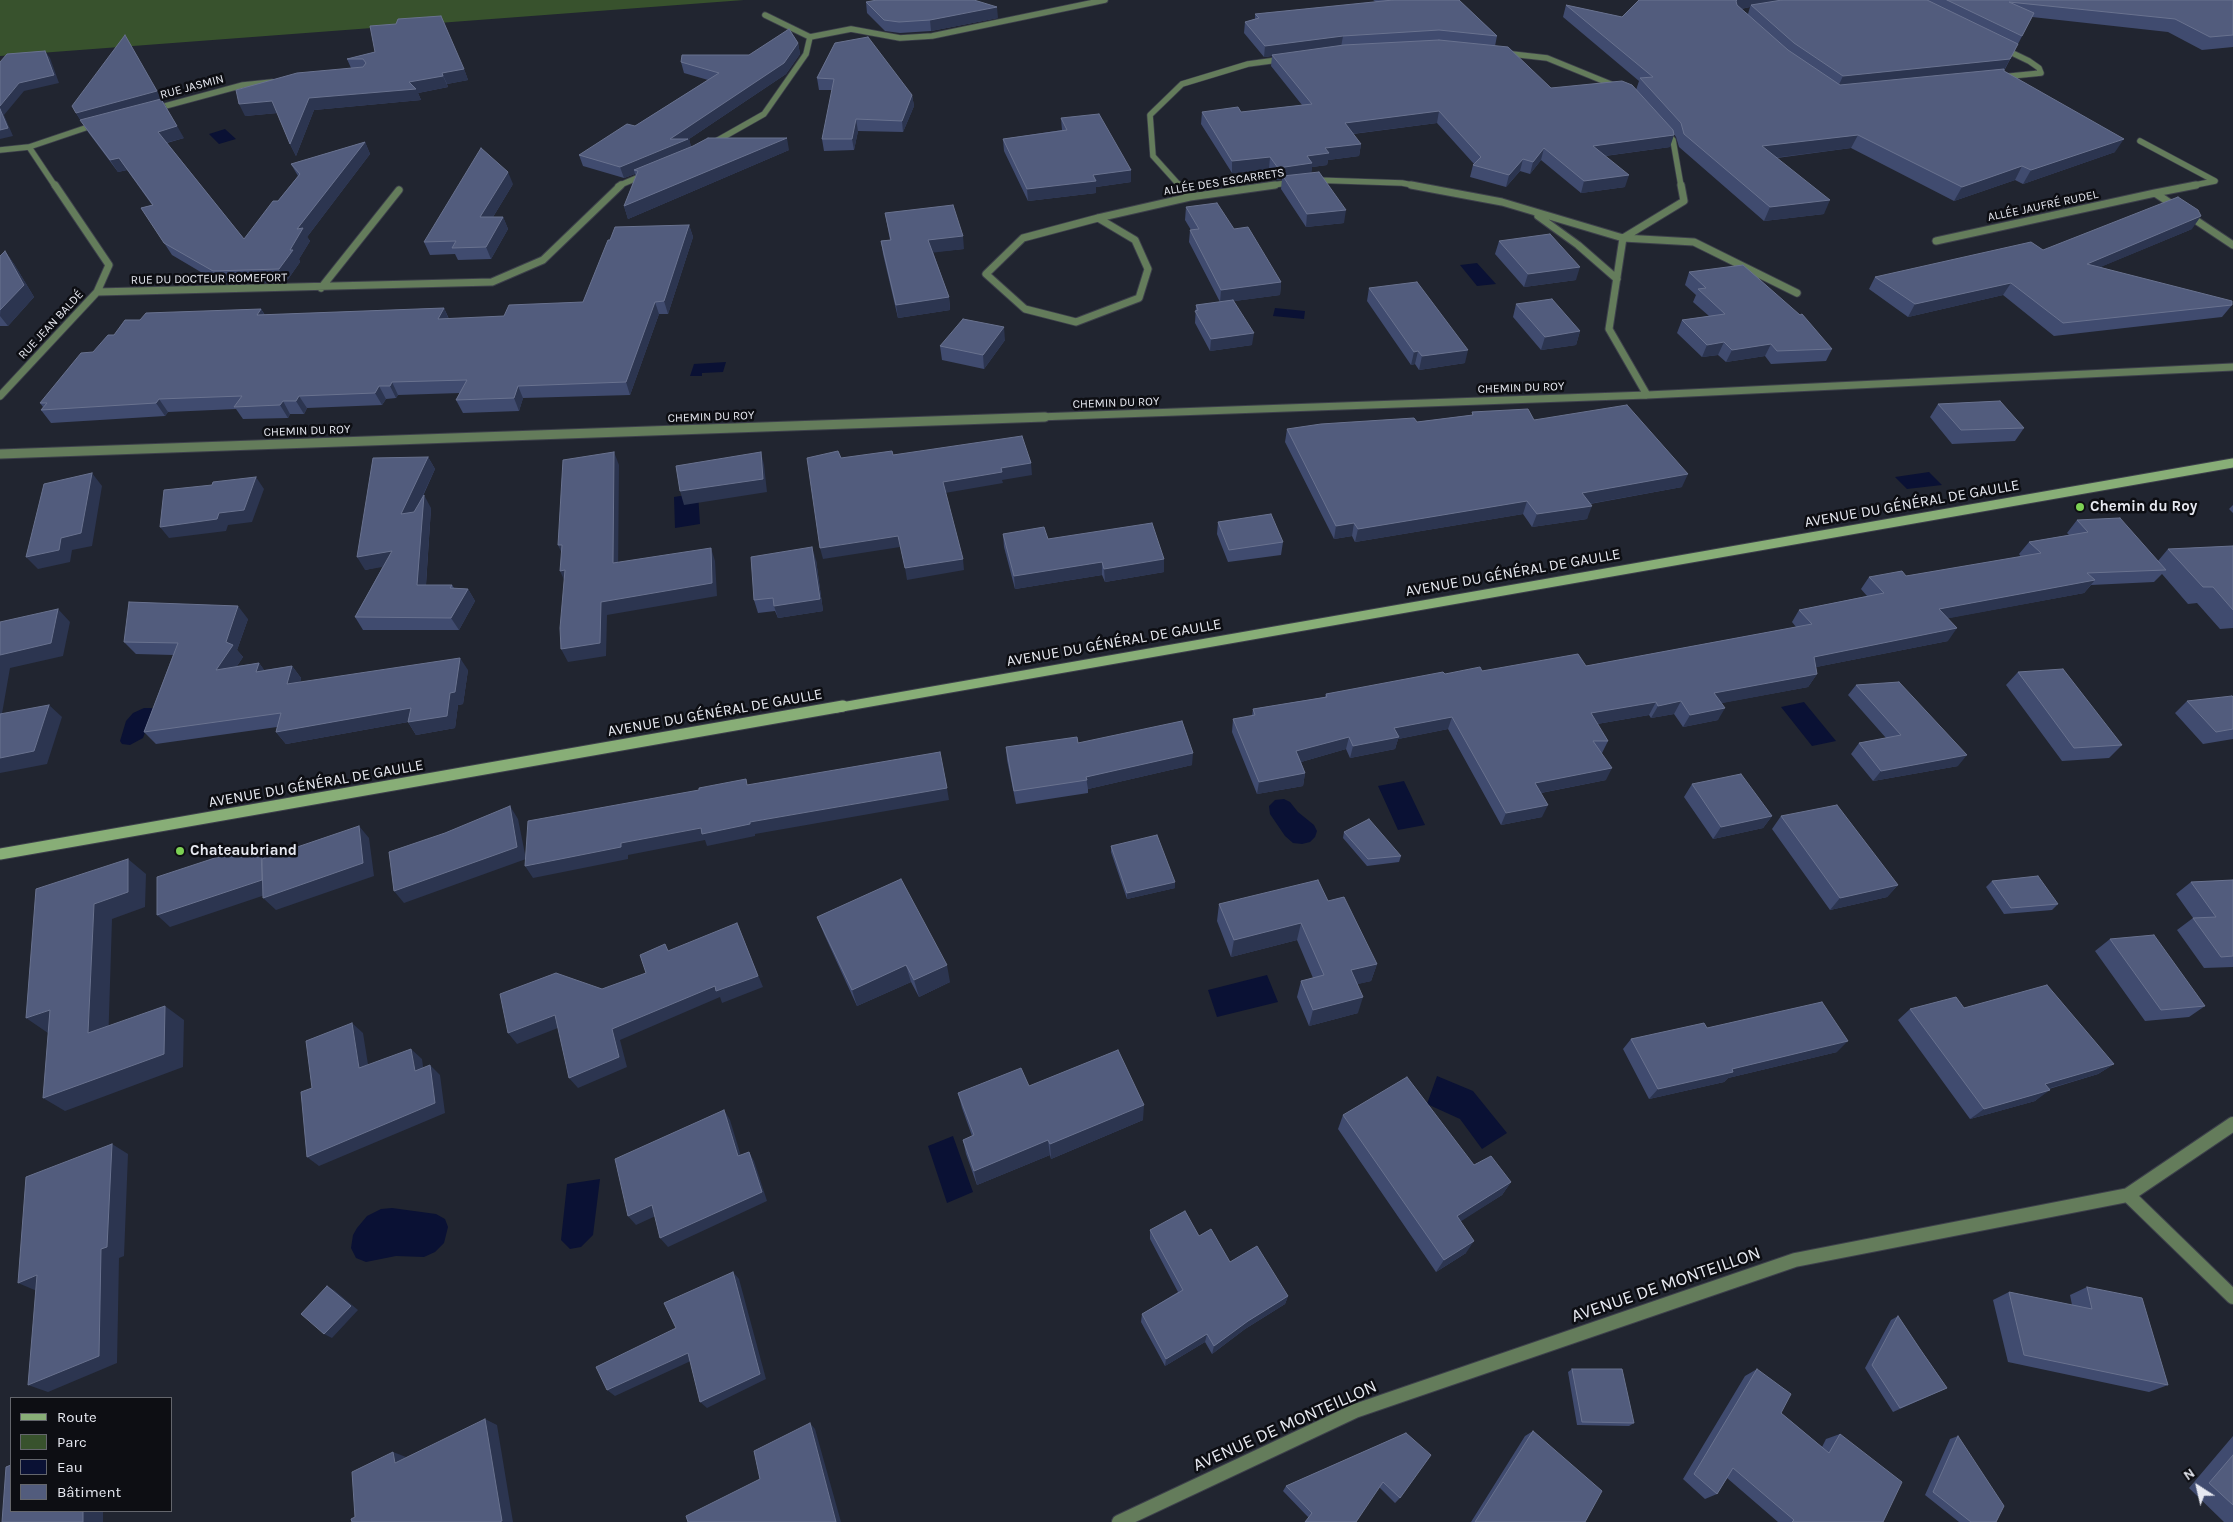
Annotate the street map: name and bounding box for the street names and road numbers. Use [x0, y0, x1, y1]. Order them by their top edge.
street label: RUE JASMIN [159, 72, 225, 102]
street label: ALLÉE DES ESCARRETS [1163, 165, 1285, 199]
street label: ALLÉE JAUFRÉ RUDEL [1986, 187, 2100, 225]
street label: RUE DU DOCTEUR ROMEFORT [131, 270, 287, 288]
street label: RUE JEAN BALDÉ [15, 288, 87, 362]
street label: CHEMIN DU ROY [1477, 379, 1565, 397]
street label: CHEMIN DU ROY [1072, 394, 1160, 412]
street label: CHEMIN DU ROY [667, 408, 755, 426]
street label: CHEMIN DU ROY [263, 422, 351, 440]
street label: AVENUE DU GÉNÉRAL DE GAULLE [1803, 476, 2021, 532]
street label: AVENUE DU GÉNÉRAL DE GAULLE [1404, 545, 1622, 601]
street label: AVENUE DU GÉNÉRAL DE GAULLE [1005, 615, 1223, 671]
street label: AVENUE DU GÉNÉRAL DE GAULLE [606, 685, 824, 741]
street label: AVENUE DU GÉNÉRAL DE GAULLE [207, 756, 425, 812]
street label: AVENUE DE MONTEILLON [1568, 1242, 1764, 1328]
street label: AVENUE DE MONTEILLON [1190, 1376, 1380, 1476]

